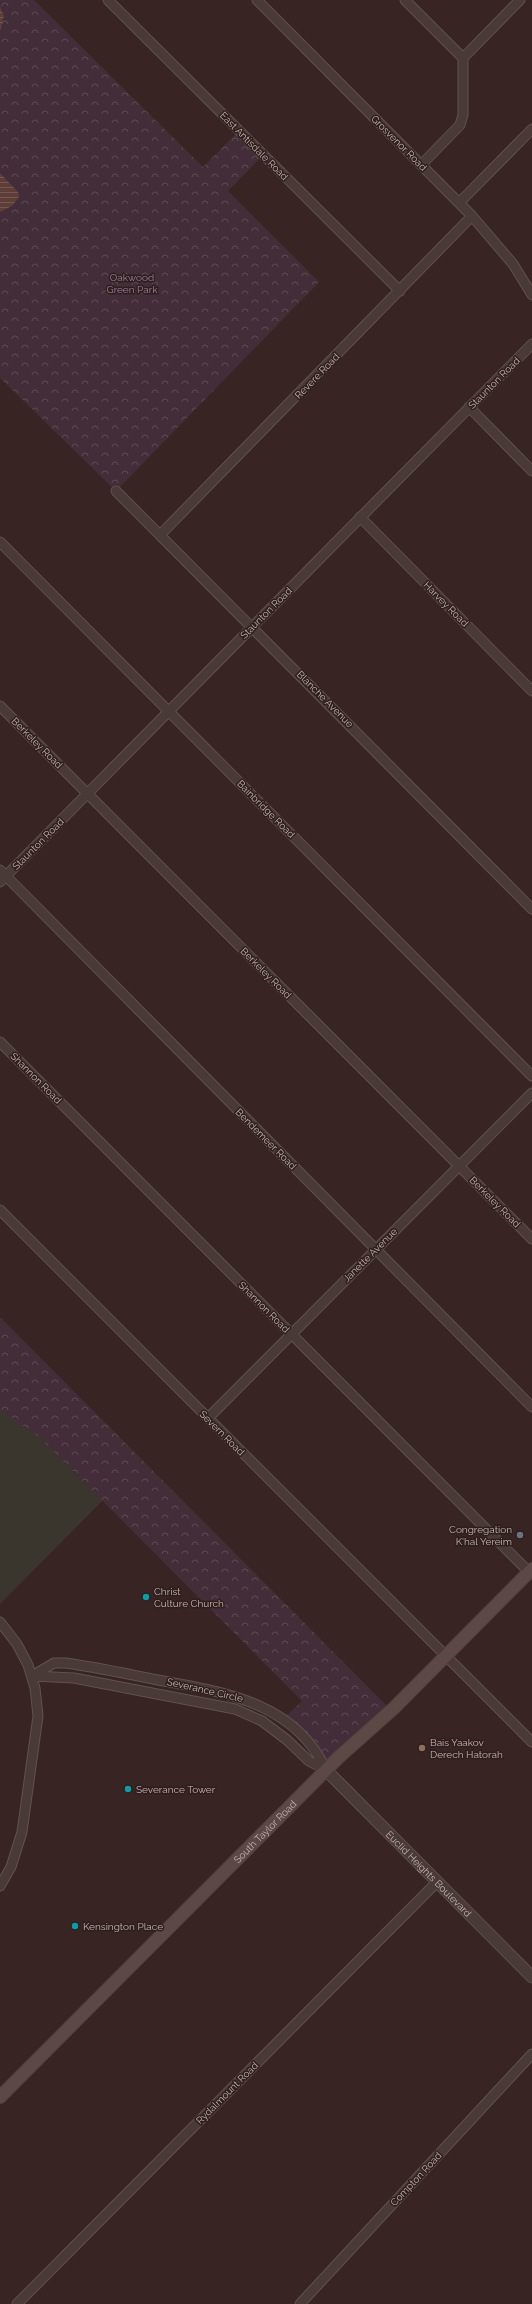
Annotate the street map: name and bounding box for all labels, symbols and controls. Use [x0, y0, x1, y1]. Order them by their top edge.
street label: East Antisdale Road [218, 110, 290, 182]
street label: Grosvenor Road [369, 113, 429, 173]
park label: Oakwood Green Park [106, 272, 158, 295]
street label: Revere Road [293, 351, 341, 401]
street label: Staunton Road [466, 355, 522, 411]
street label: Harvey Road [421, 579, 471, 629]
street label: Staunton Road [238, 585, 294, 641]
street label: Blanche Avenue [295, 669, 356, 730]
street label: Berkeley Road [9, 715, 65, 771]
street label: Bainbridge Road [235, 778, 297, 840]
street label: Staunton Road [10, 816, 66, 872]
street label: Berkeley Road [238, 945, 294, 1001]
street label: Shannon Road [8, 1050, 64, 1106]
street label: Bendemeer Road [233, 1106, 299, 1172]
street label: Berkeley Road [467, 1174, 523, 1230]
street label: Janette Avenue [341, 1226, 399, 1284]
street label: Shannon Road [236, 1279, 292, 1335]
street label: Severn Road [197, 1408, 247, 1458]
place label: Congregation K'hal Yereim [449, 1524, 512, 1547]
marker: Congregation K'hal Yereim [515, 1530, 525, 1540]
place label: Christ Culture Church [154, 1586, 224, 1609]
marker: Christ Culture Church [141, 1592, 151, 1602]
street label: Severance Circle [166, 1676, 244, 1704]
place label: Bais Yaakov Derech Hatorah [430, 1737, 503, 1760]
marker: Bais Yaakov Derech Hatorah [417, 1743, 427, 1753]
marker: Severance Tower [123, 1784, 133, 1794]
place label: Severance Tower [136, 1784, 216, 1795]
street label: South Taylor Road [231, 1798, 298, 1865]
street label: Euclid Heights Boulevard [384, 1828, 474, 1919]
marker: Kensington Place [70, 1921, 80, 1931]
place label: Kensington Place [83, 1921, 163, 1932]
street label: Rydalmount Road [194, 2060, 260, 2126]
street label: Compton Road [388, 2150, 444, 2208]

